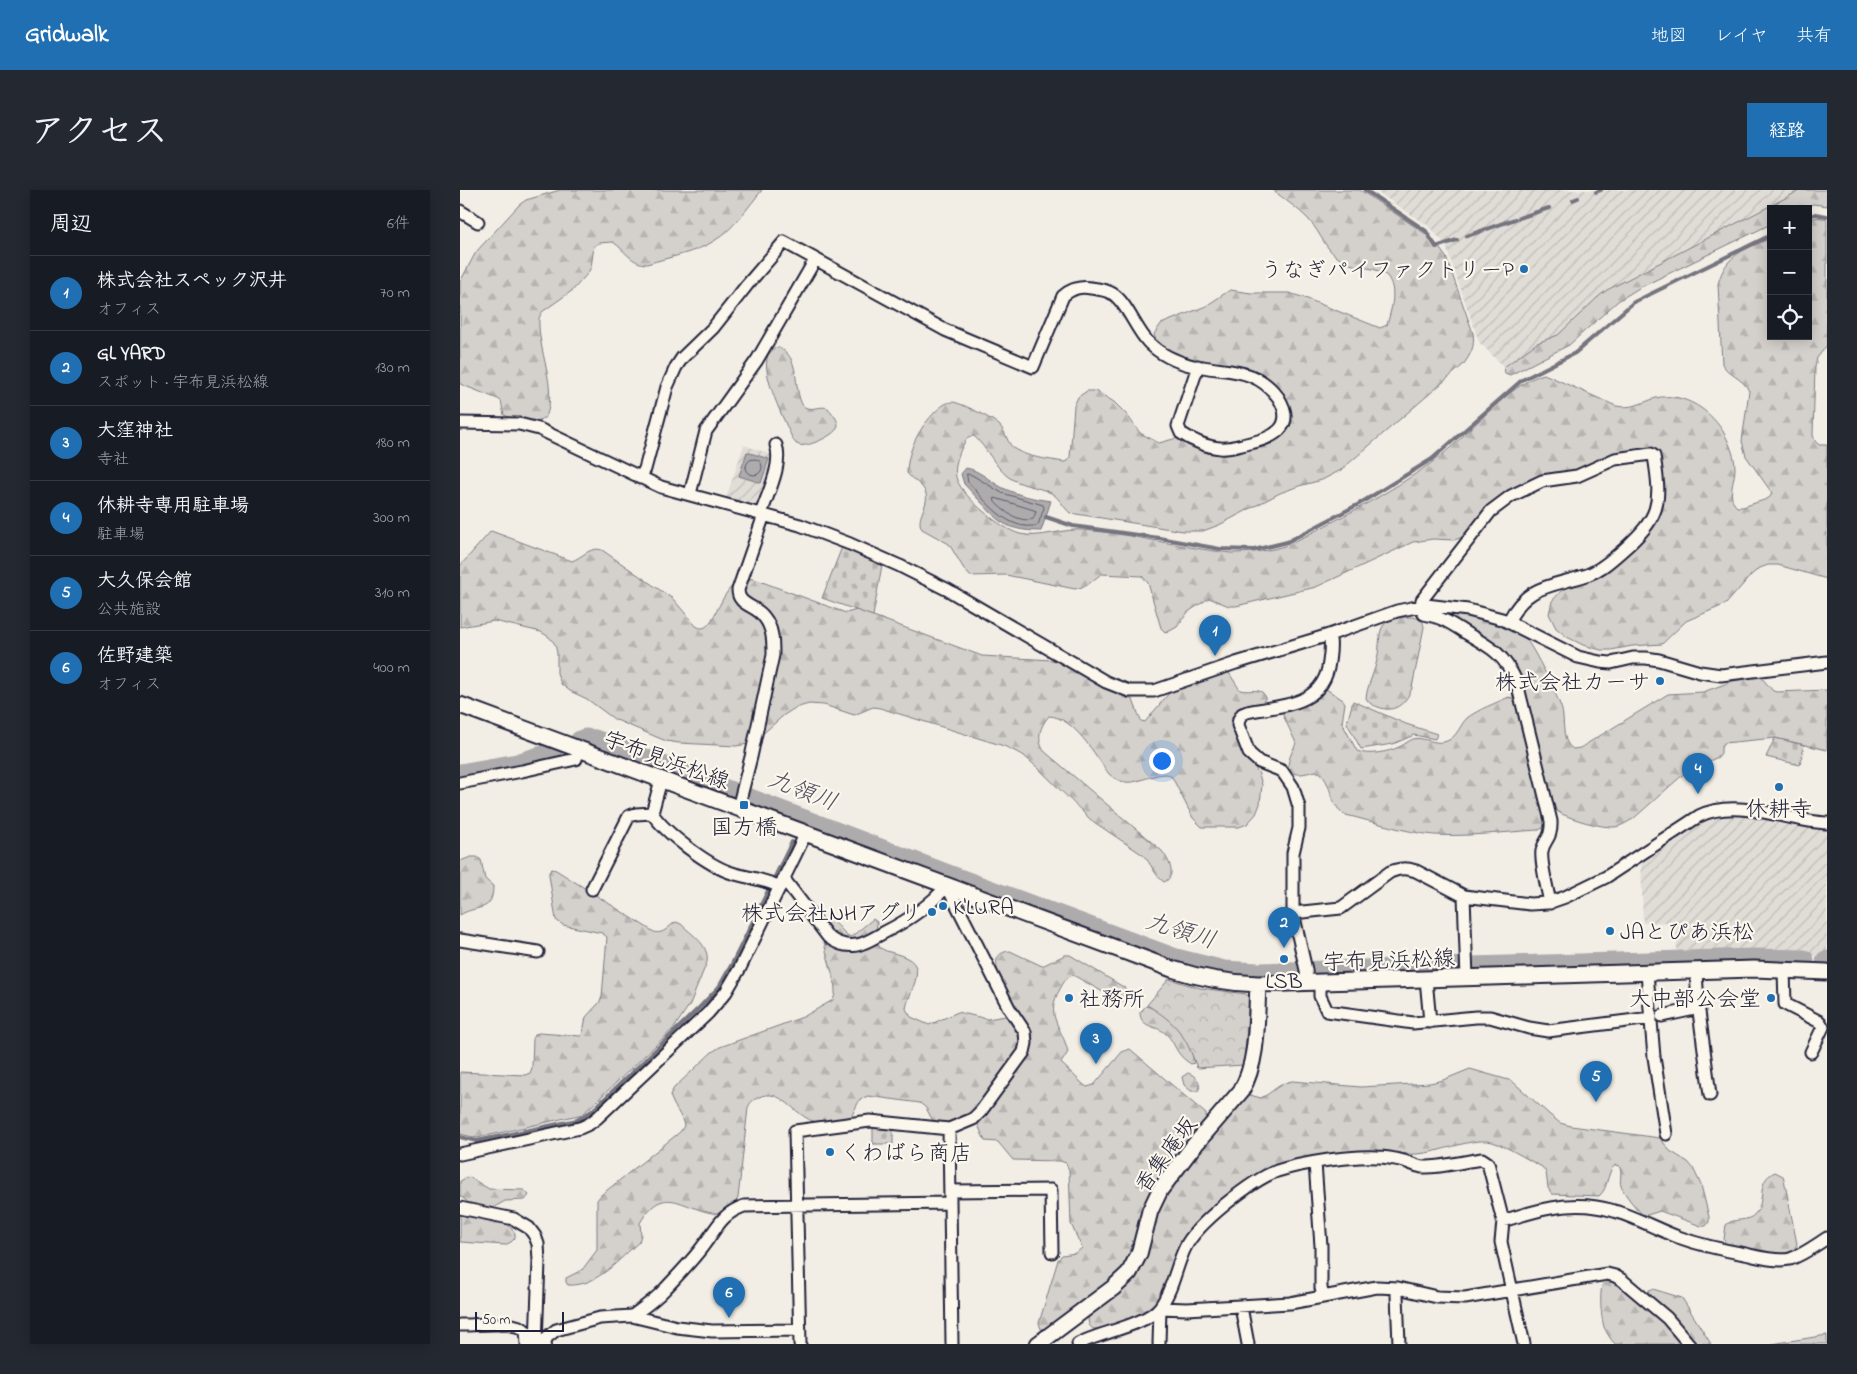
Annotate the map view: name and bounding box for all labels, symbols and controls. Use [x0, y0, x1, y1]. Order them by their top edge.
text: Gridwalk [25, 18, 109, 53]
text: 地図 [1651, 24, 1687, 50]
text: レイヤ [1715, 24, 1768, 50]
text: 共有 [1796, 24, 1832, 50]
button: 経路 [1747, 103, 1827, 157]
text: アクセス [30, 108, 168, 159]
map controls [1767, 205, 1812, 340]
button: + [1767, 205, 1812, 250]
text: 周辺 [50, 210, 92, 240]
text: 6件 [387, 212, 410, 236]
button: − [1767, 250, 1812, 295]
place label: うなぎパイファクトリーP [1261, 256, 1515, 288]
marker: うなぎパイファクトリーP [1518, 263, 1530, 275]
text: 株式会社スペック沢井 [97, 268, 287, 295]
text: 1 [63, 281, 69, 305]
text: 70 m [380, 281, 410, 305]
button: locate [1767, 295, 1812, 340]
text: オフィス [97, 298, 161, 322]
text: GL YARD [97, 341, 166, 368]
text: 2 [62, 356, 70, 380]
text: 130 m [375, 356, 410, 380]
text: スポット · 宇布見浜松線 [97, 371, 268, 395]
text: 大窪神社 [97, 418, 173, 445]
text: 3 [63, 431, 69, 455]
text: 180 m [376, 431, 410, 455]
text: 寺社 [97, 448, 129, 472]
text: 休耕寺専用駐車場 [97, 493, 249, 520]
text: 4 [63, 506, 69, 530]
text: 300 m [373, 506, 410, 530]
text: 駐車場 [97, 523, 145, 547]
text: 大久保会館 [97, 568, 192, 595]
text: 5 [61, 581, 71, 605]
text: 310 m [375, 581, 410, 605]
text: 公共施設 [97, 598, 161, 622]
pin: 1 [1199, 615, 1231, 656]
text: 佐野建築 [97, 643, 173, 670]
text: 6 [62, 656, 70, 680]
text: 400 m [373, 656, 410, 680]
place label: 株式会社カーサ [1495, 668, 1650, 700]
text: オフィス [97, 673, 161, 697]
marker: 株式会社カーサ [1654, 675, 1666, 687]
street label: 宇布見浜松線 [598, 724, 733, 799]
your location [1149, 748, 1175, 774]
pin: 4 [1682, 753, 1714, 794]
water label: 九領川 [762, 763, 842, 822]
marker: 休耕寺 [1773, 781, 1785, 793]
place label: 休耕寺 [1746, 795, 1812, 827]
marker: 国方橋 [738, 799, 750, 811]
place label: 国方橋 [711, 813, 777, 845]
place label: K'LURA [953, 893, 1014, 925]
place label: 株式会社NHアグリ [741, 899, 922, 931]
marker: K'LURA [937, 900, 949, 912]
water label: 九領川 [1141, 905, 1220, 960]
marker: 株式会社NHアグリ [926, 906, 938, 918]
pin: 2 [1268, 907, 1300, 948]
place label: JAとぴあ浜松 [1620, 918, 1754, 950]
marker: JAとぴあ浜松 [1604, 925, 1616, 937]
street label: 宇布見浜松線 [1323, 944, 1456, 980]
marker: LSB [1278, 953, 1290, 965]
place label: LSB [1265, 967, 1303, 999]
place label: 社務所 [1079, 985, 1145, 1017]
place label: 大中部公会堂 [1629, 985, 1761, 1017]
marker: 社務所 [1063, 992, 1075, 1004]
marker: 大中部公会堂 [1765, 992, 1777, 1004]
pin: 3 [1080, 1023, 1112, 1064]
pin: 5 [1580, 1061, 1612, 1102]
street label: 香集庵坂 [1129, 1111, 1206, 1201]
place label: くわばら商店 [840, 1139, 972, 1171]
marker: くわばら商店 [824, 1146, 836, 1158]
pin: 6 [713, 1277, 745, 1318]
scale bar [475, 1309, 564, 1332]
text: 50 m [482, 1310, 510, 1331]

